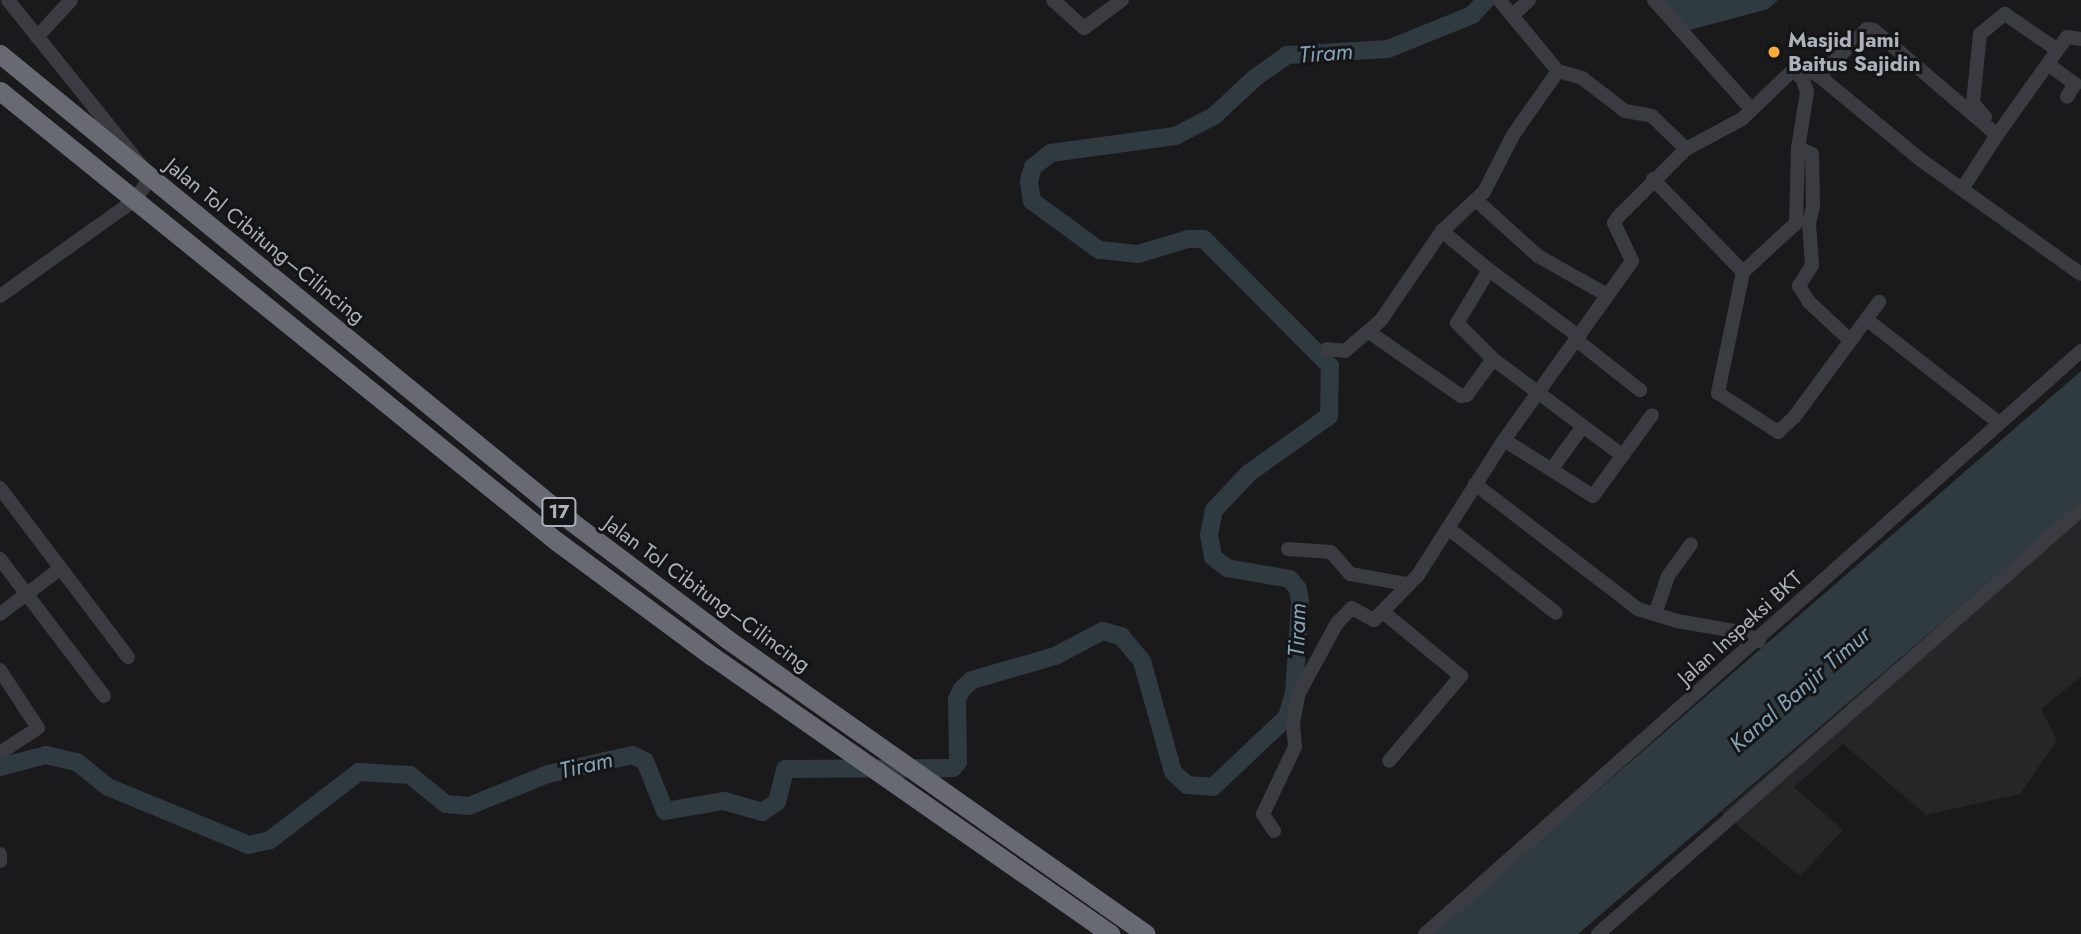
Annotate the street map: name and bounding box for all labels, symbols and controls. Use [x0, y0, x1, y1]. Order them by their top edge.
place label: Masjid Jami Baitus Sajidin [1788, 27, 1920, 77]
water label: Tiram [1298, 37, 1354, 69]
marker: Masjid Jami Baitus Sajidin [1766, 44, 1782, 60]
street label: Jalan Tol Cibitung–Cilincing [160, 153, 370, 329]
road number: 17 [540, 496, 578, 527]
street label: Jalan Tol Cibitung–Cilincing [599, 511, 815, 677]
street label: Jalan Inspeksi BKT [1673, 566, 1807, 690]
water label: Tiram [1282, 603, 1312, 657]
water label: Kanal Banjir Timur [1724, 620, 1876, 758]
water label: Tiram [557, 745, 615, 785]

